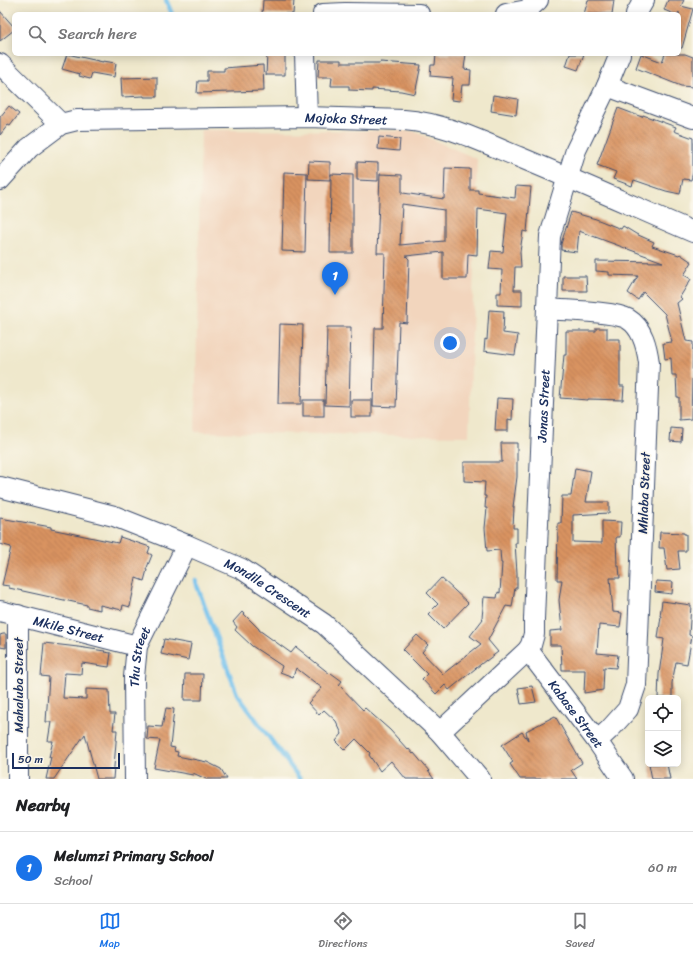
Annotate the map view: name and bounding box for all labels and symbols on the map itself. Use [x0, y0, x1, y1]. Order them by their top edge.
street label: Mojoka Street [305, 105, 388, 131]
pin: 1 [322, 262, 348, 295]
your location [440, 333, 460, 353]
street label: Jonas Street [530, 368, 556, 444]
street label: Mhlaba Street [631, 451, 657, 534]
street label: Mondile Crescent [221, 551, 317, 624]
street label: Mkile Street [31, 608, 107, 649]
street label: Thu Street [122, 622, 157, 687]
street label: Mahaluba Street [7, 637, 30, 733]
street label: Kabase Street [543, 674, 610, 753]
scale bar [12, 751, 120, 770]

